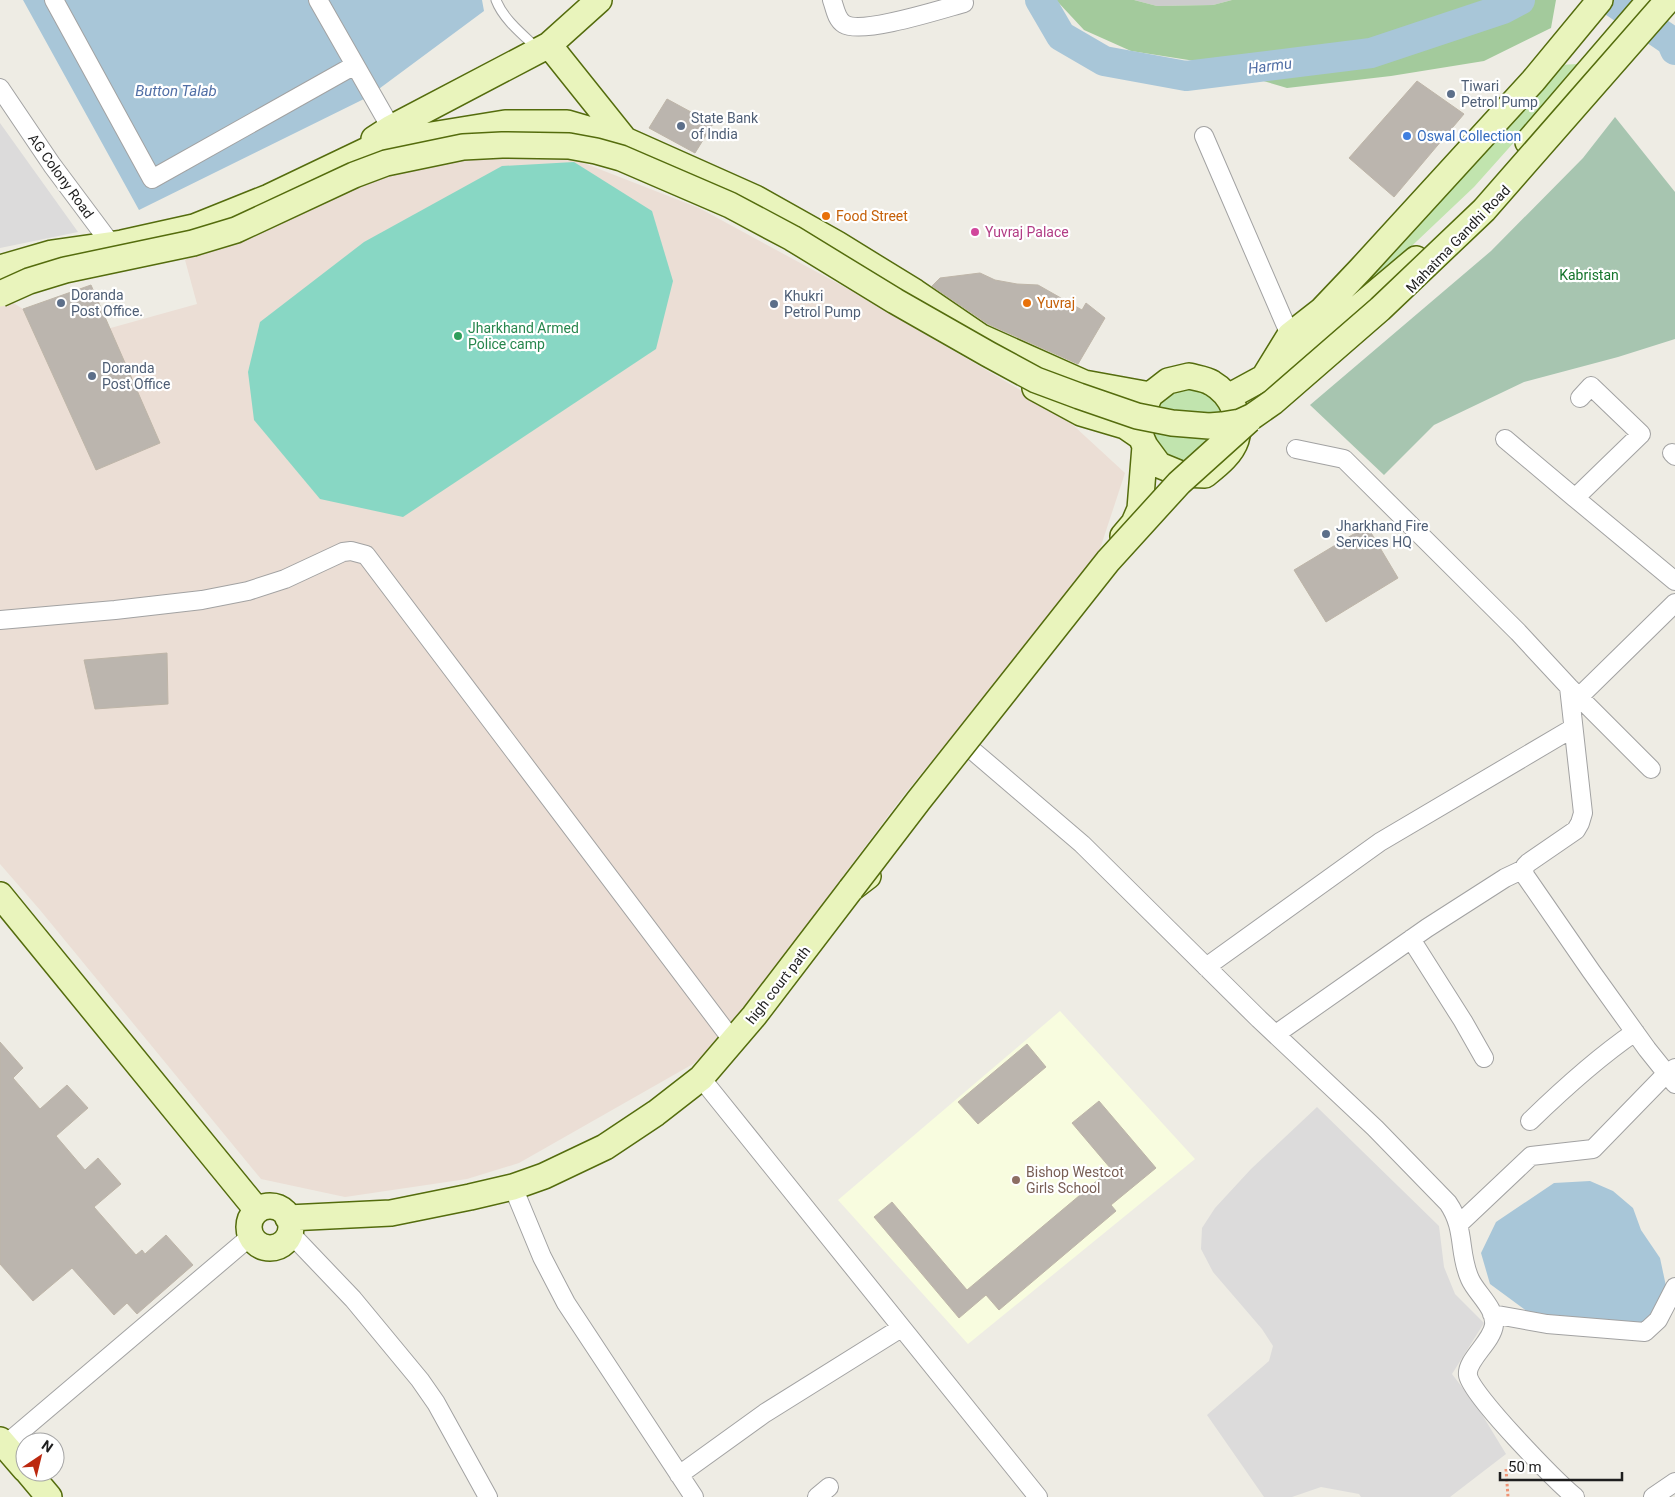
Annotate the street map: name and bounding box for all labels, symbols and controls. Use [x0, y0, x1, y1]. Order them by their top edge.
water label: Harmu [1247, 54, 1293, 78]
place label: Tiwari Petrol Pump [1461, 78, 1538, 110]
water label: Button Talab [135, 82, 217, 100]
marker: Tiwari Petrol Pump [1445, 88, 1457, 100]
place label: State Bank of India [691, 110, 759, 142]
marker: State Bank of India [675, 120, 687, 132]
place label: Oswal Collection [1417, 128, 1521, 144]
marker: Oswal Collection [1401, 130, 1413, 142]
street label: AG Colony Road [25, 131, 97, 221]
street label: Mahatma Gandhi Road [1403, 182, 1513, 296]
place label: Food Street [836, 208, 908, 224]
marker: Food Street [820, 210, 832, 222]
place label: Yuvraj Palace [985, 224, 1069, 240]
marker: Yuvraj Palace [969, 226, 981, 238]
park label: Kabristan [1559, 267, 1619, 283]
place label: Doranda Post Office. [71, 287, 143, 319]
place label: Khukri Petrol Pump [784, 288, 861, 320]
place label: Yuvraj [1037, 295, 1075, 311]
marker: Doranda Post Office. [55, 297, 67, 309]
marker: Yuvraj [1021, 297, 1033, 309]
marker: Khukri Petrol Pump [768, 298, 780, 310]
place label: Jharkhand Armed Police camp [468, 320, 579, 352]
marker: Jharkhand Armed Police camp [452, 330, 464, 342]
place label: Doranda Post Office [102, 360, 170, 392]
marker: Doranda Post Office [86, 370, 98, 382]
place label: Jharkhand Fire Services HQ [1336, 518, 1429, 550]
marker: Jharkhand Fire Services HQ [1320, 528, 1332, 540]
street label: high court path [743, 943, 813, 1027]
place label: Bishop Westcot Girls School [1026, 1164, 1124, 1196]
marker: Bishop Westcot Girls School [1010, 1174, 1022, 1186]
north arrow [15, 1432, 65, 1482]
text: N [39, 1437, 56, 1456]
scale bar [1500, 1450, 1622, 1482]
text: 50 m [1508, 1458, 1542, 1476]

